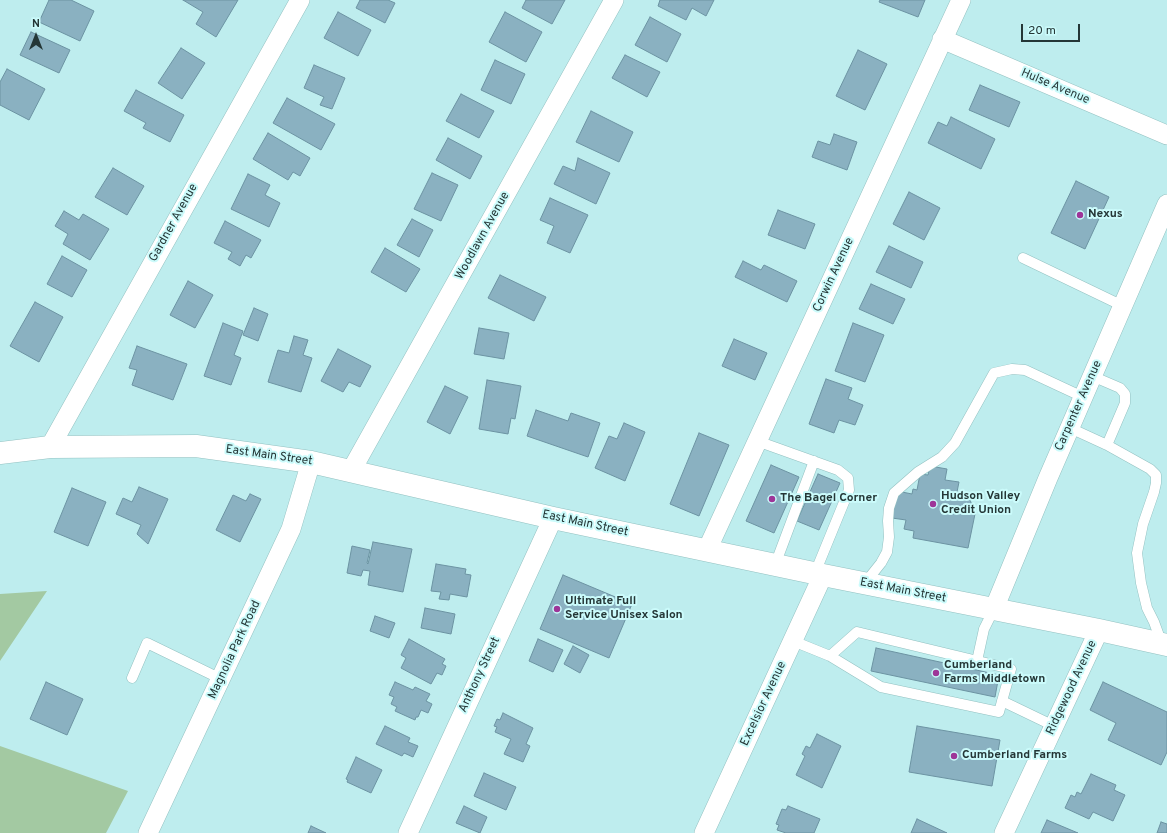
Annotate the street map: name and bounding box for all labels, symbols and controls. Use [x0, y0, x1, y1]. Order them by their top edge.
north arrow [16, 16, 56, 56]
scale bar [1023, 16, 1082, 42]
text: N [32, 17, 40, 31]
text: 20 m [1028, 23, 1056, 39]
street label: Hulse Avenue [1018, 66, 1092, 108]
street label: Gardner Avenue [147, 181, 201, 265]
street label: Woodlawn Avenue [453, 190, 513, 282]
place label: Nexus [1088, 208, 1123, 222]
marker: Nexus [1075, 210, 1085, 220]
street label: Corwin Avenue [810, 235, 858, 315]
street label: Carpenter Avenue [1053, 359, 1105, 453]
street label: East Main Street [225, 443, 313, 469]
place label: Hudson Valley Credit Union [941, 490, 1020, 518]
place label: The Bagel Corner [780, 492, 877, 506]
marker: The Bagel Corner [767, 494, 777, 504]
marker: Hudson Valley Credit Union [928, 499, 938, 509]
street label: East Main Street [541, 508, 629, 540]
street label: East Main Street [859, 576, 947, 606]
place label: Ultimate Full Service Unisex Salon [565, 595, 683, 623]
street label: Magnolia Park Road [206, 598, 264, 702]
marker: Ultimate Full Service Unisex Salon [552, 604, 562, 614]
street label: Anthony Street [456, 635, 504, 715]
street label: Ridgewood Avenue [1044, 638, 1100, 738]
street label: Excelsior Avenue [738, 659, 790, 749]
place label: Cumberland Farms Middletown [944, 659, 1045, 687]
marker: Cumberland Farms Middletown [931, 668, 941, 678]
place label: Cumberland Farms [962, 749, 1067, 763]
marker: Cumberland Farms [949, 751, 959, 761]

